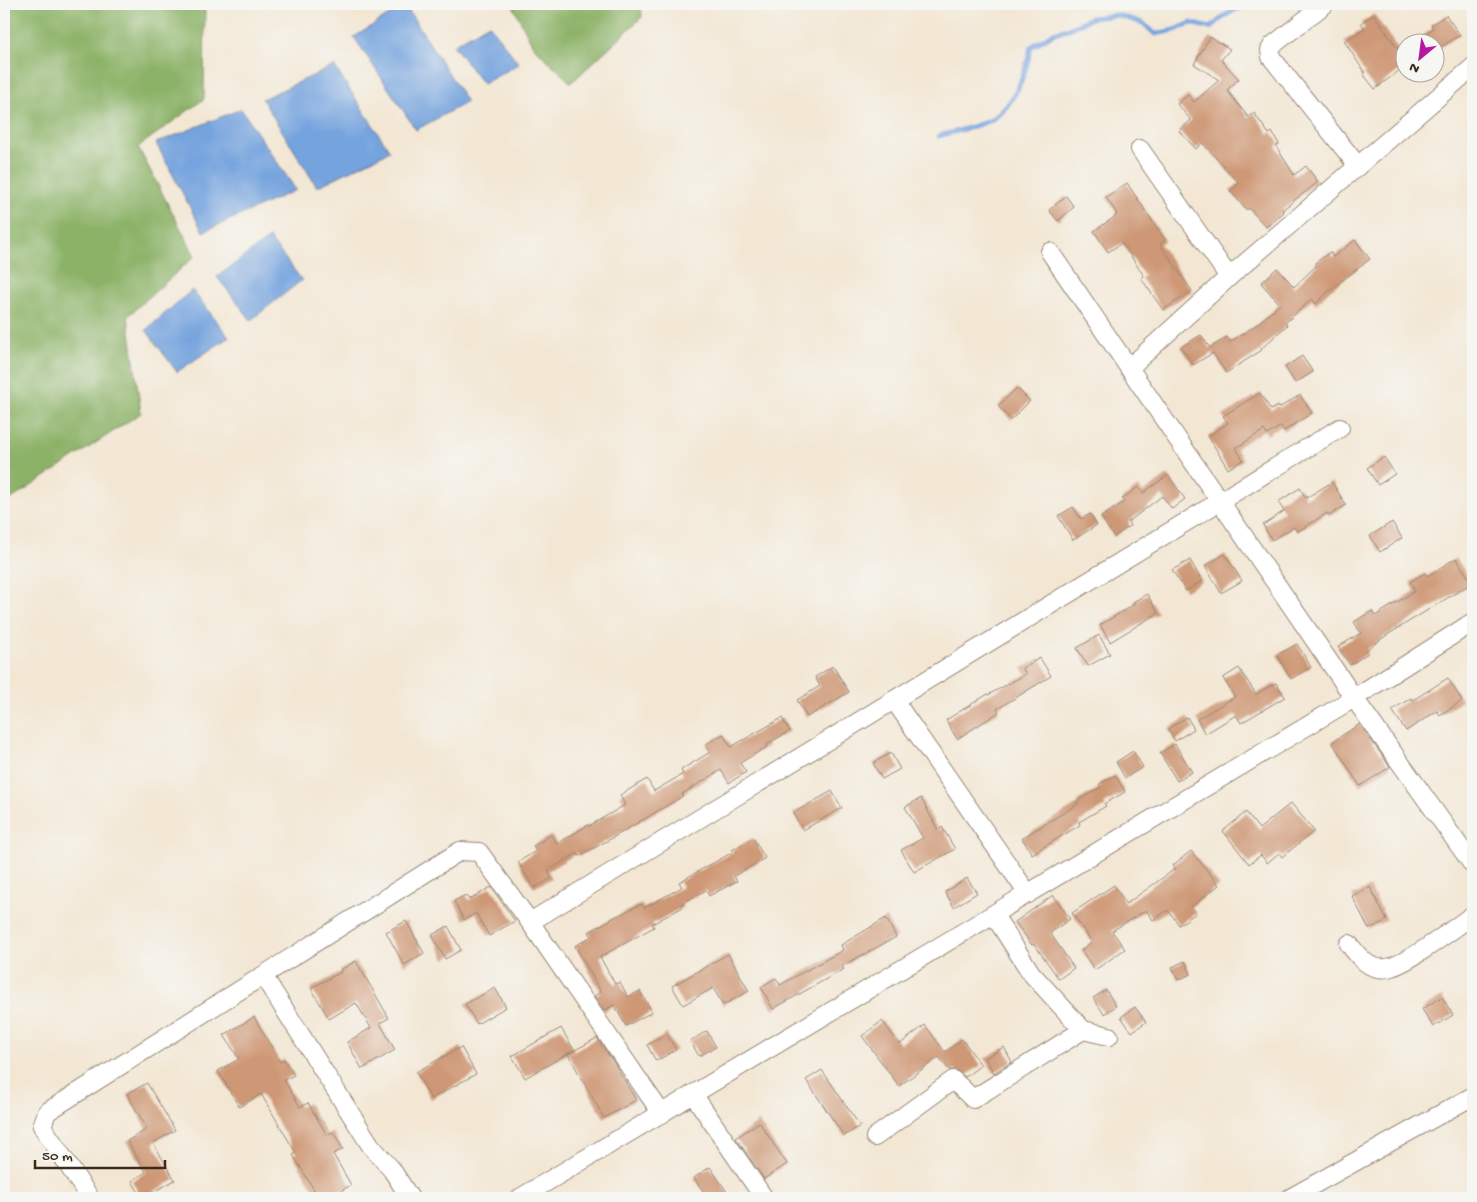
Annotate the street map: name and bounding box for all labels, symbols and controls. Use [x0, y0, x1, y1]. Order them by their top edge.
north arrow [1394, 32, 1444, 82]
text: N [1407, 58, 1423, 77]
scale bar [35, 1137, 165, 1169]
text: 50 m [42, 1148, 73, 1166]

